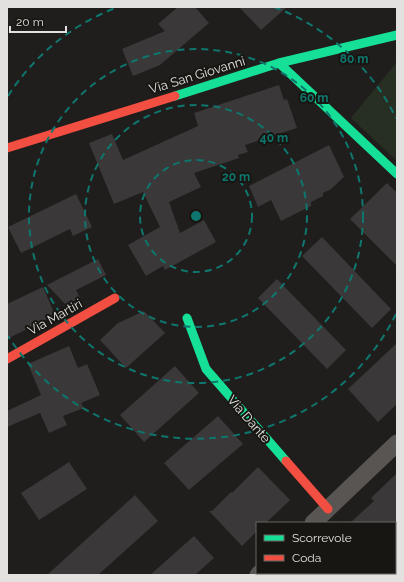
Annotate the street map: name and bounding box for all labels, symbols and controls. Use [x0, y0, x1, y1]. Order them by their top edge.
scale bar [10, 8, 66, 34]
text: 20 m [16, 15, 44, 29]
text: 80 m [340, 52, 368, 66]
street label: Via San Giovanni [147, 53, 247, 97]
text: 60 m [300, 91, 328, 105]
text: 40 m [260, 131, 288, 145]
text: 20 m [222, 170, 250, 184]
centre of rings [189, 209, 203, 223]
street label: Via Martiri [25, 296, 85, 338]
street label: Via Dante [224, 392, 274, 446]
legend [256, 522, 396, 574]
text: Scorrevole [292, 531, 352, 545]
text: Coda [292, 551, 321, 565]

